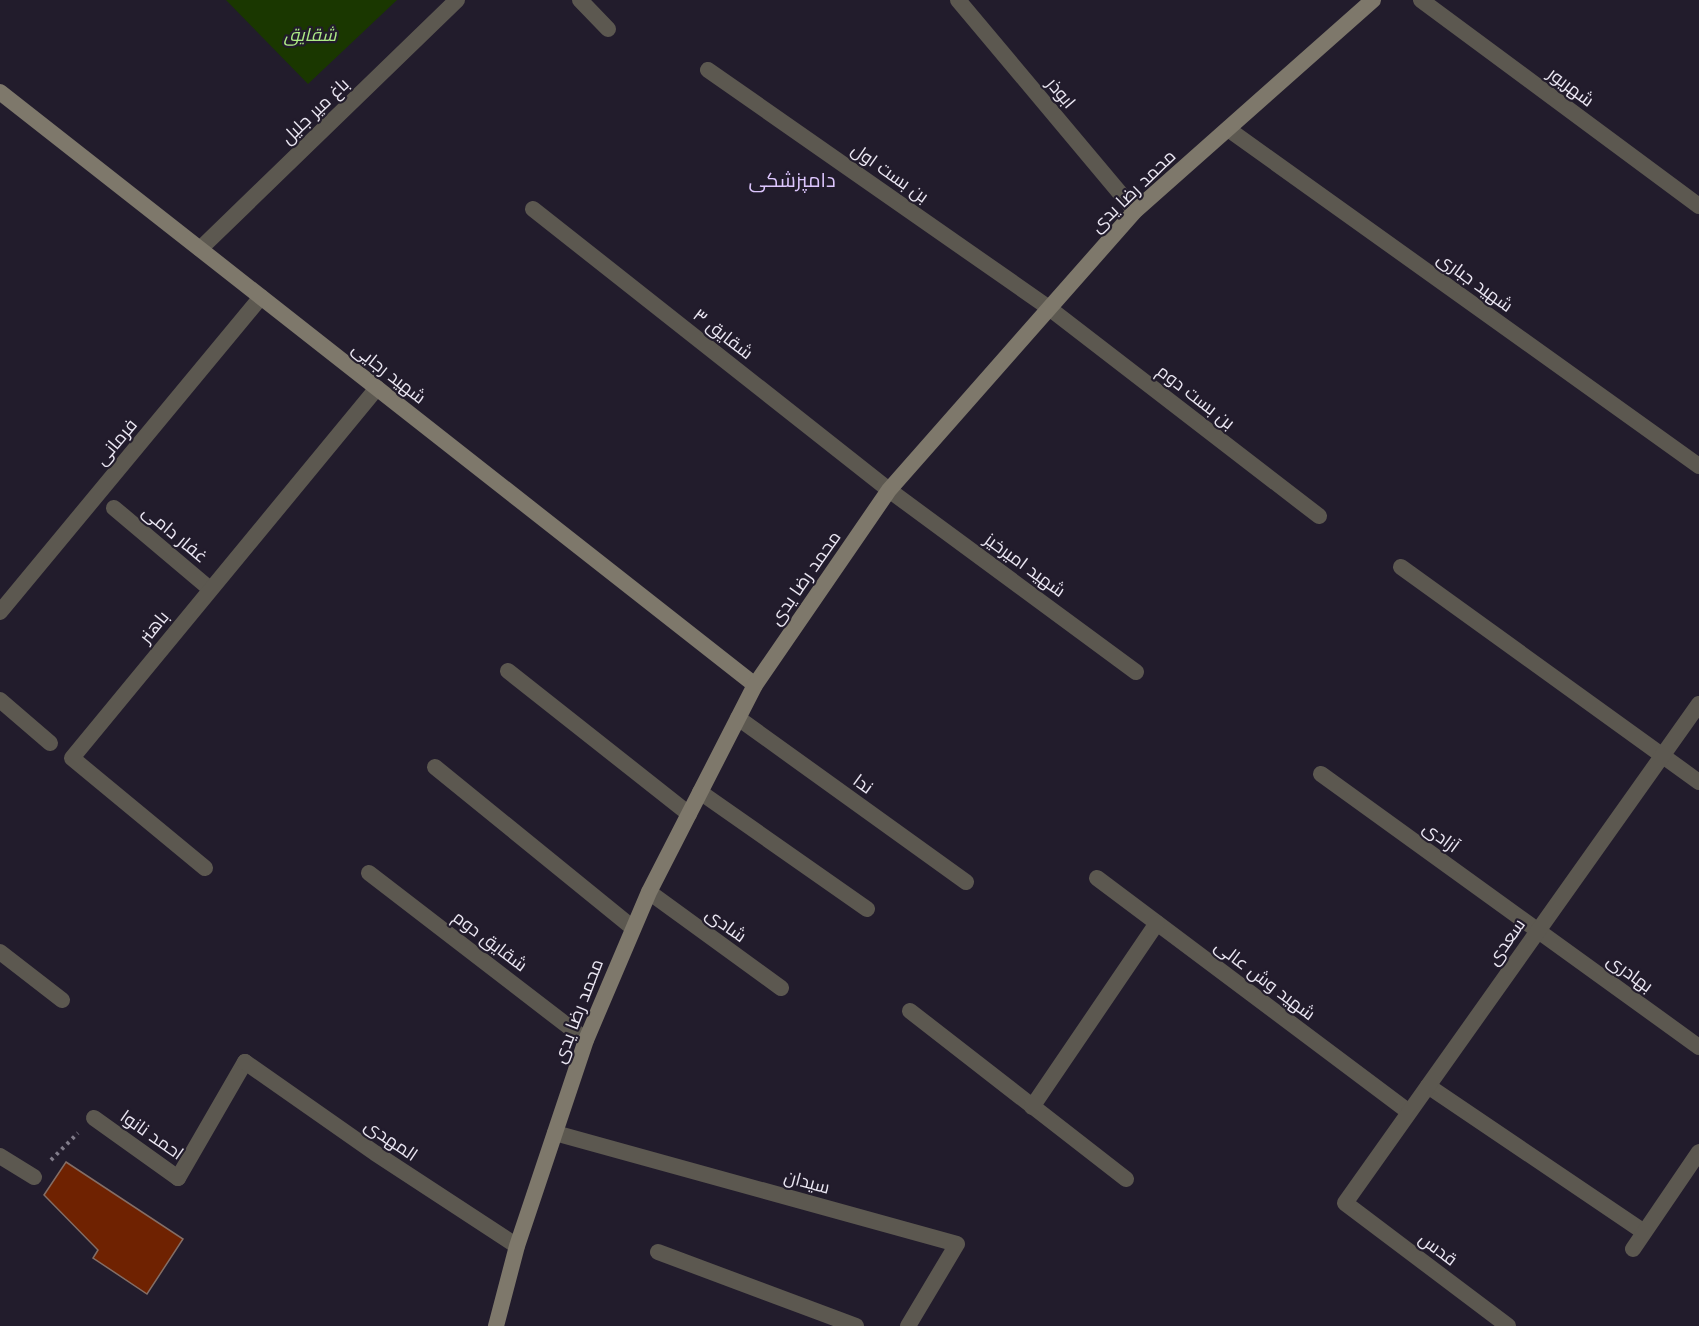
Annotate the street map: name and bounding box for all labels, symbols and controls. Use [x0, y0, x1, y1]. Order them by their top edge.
park label: شقایق [284, 24, 337, 46]
street label: شهریور [1543, 62, 1598, 111]
street label: ابوذر [1041, 72, 1080, 113]
street label: باغ میر جلیل [276, 73, 354, 150]
street label: بن بست اول [847, 138, 933, 208]
street label: محمد رضا یدی [1086, 145, 1180, 237]
district label: دامپزشکی [748, 168, 836, 193]
street label: شهید جباری [1433, 247, 1517, 317]
street label: شقایق ۳ [688, 304, 757, 365]
street label: شهید رجایی [348, 337, 430, 409]
street label: بن بست دوم [1152, 360, 1239, 435]
street label: فرمانی [90, 414, 142, 470]
street label: غفار دامی [138, 500, 212, 568]
street label: محمد رضا یدی [764, 527, 846, 629]
street label: شهید امیرخیز [979, 528, 1070, 602]
street label: باهنر [134, 606, 174, 648]
street label: ندا [849, 769, 877, 799]
street label: آزادی [1419, 817, 1463, 858]
street label: شادی [701, 903, 751, 947]
street label: شقایق دوم [448, 906, 532, 977]
street label: سعدی [1482, 914, 1530, 970]
street label: شهید وش عالی [1210, 935, 1320, 1025]
street label: بهادری [1603, 949, 1657, 997]
street label: محمد رضا یدی [548, 956, 608, 1066]
street label: احمد نانوا [116, 1105, 188, 1165]
street label: المهدی [360, 1114, 422, 1166]
street label: سیدان [782, 1165, 832, 1199]
street label: قدس [1414, 1227, 1462, 1271]

